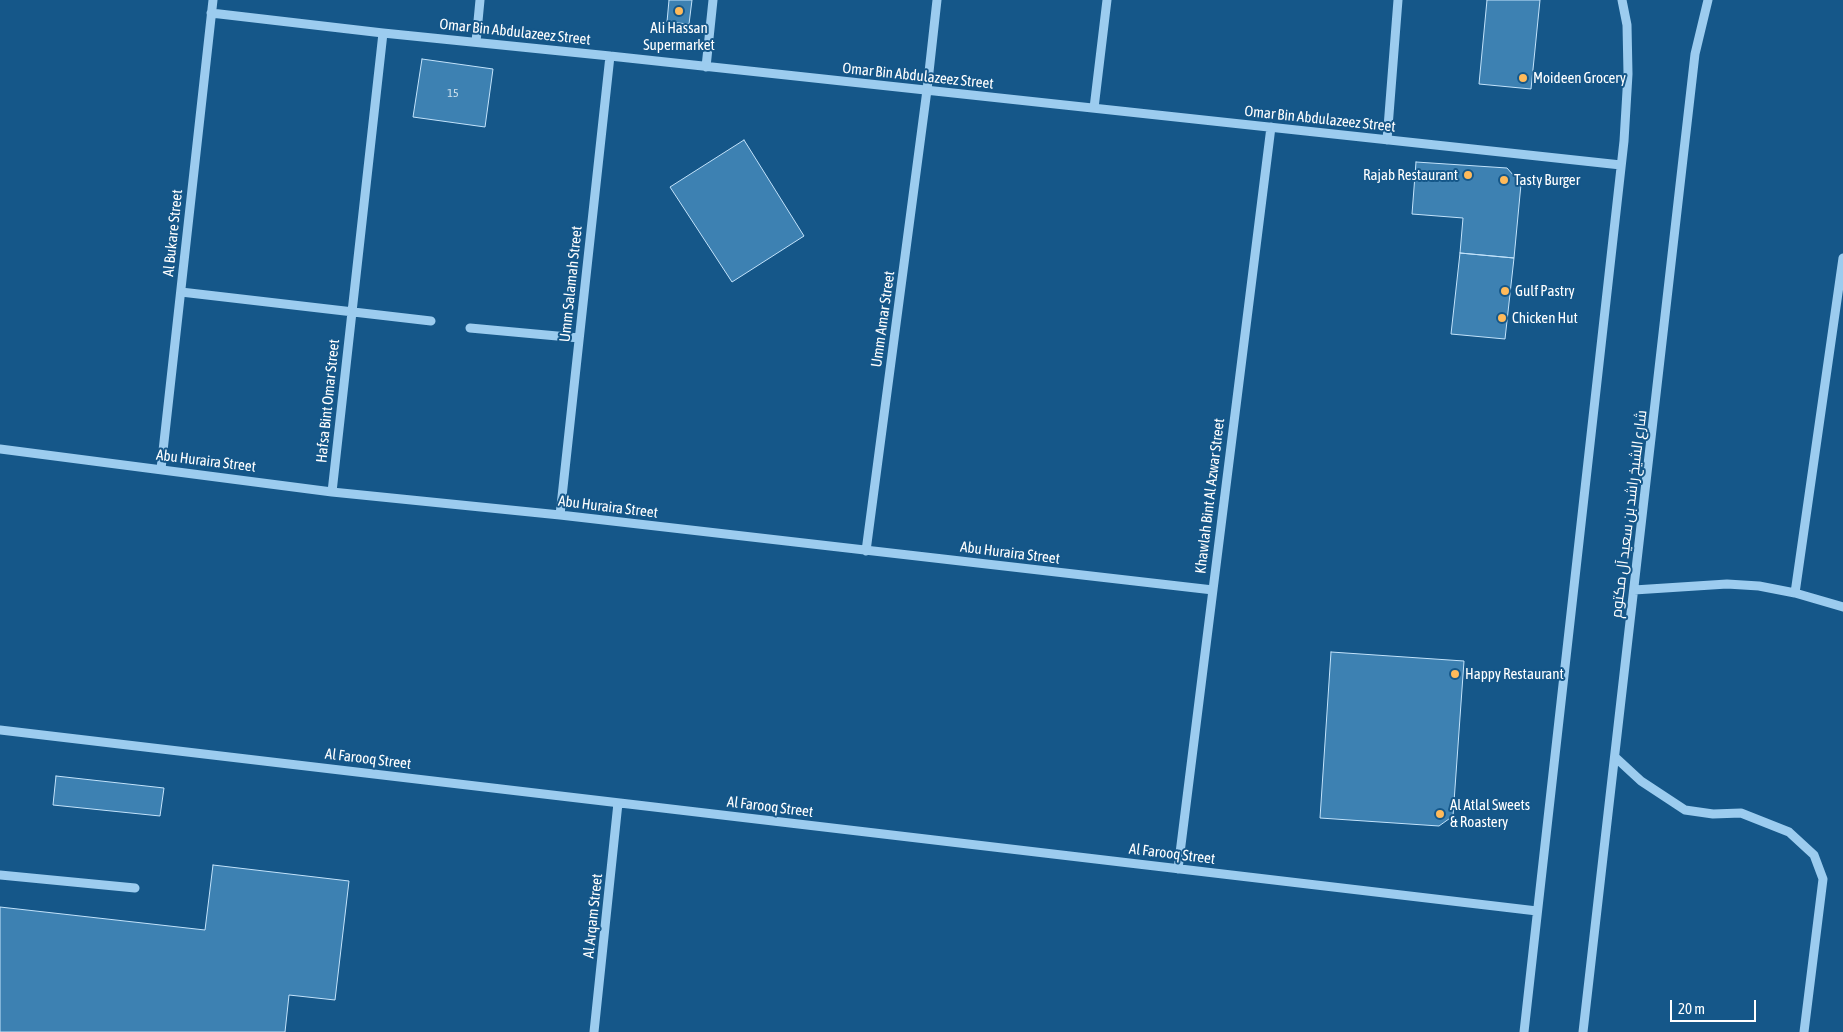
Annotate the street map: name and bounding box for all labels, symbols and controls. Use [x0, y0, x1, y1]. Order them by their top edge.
marker: Ali Hassan Supermarket [673, 5, 685, 17]
street label: Omar Bin Abdulazeez Street [439, 15, 591, 49]
place label: Ali Hassan Supermarket [643, 19, 715, 54]
street label: Omar Bin Abdulazeez Street [842, 59, 994, 93]
place label: Moideen Grocery [1533, 69, 1626, 87]
marker: Moideen Grocery [1517, 72, 1529, 84]
house number: 15 [447, 86, 459, 100]
street label: Omar Bin Abdulazeez Street [1244, 102, 1396, 136]
place label: Rajab Restaurant [1363, 166, 1458, 184]
marker: Rajab Restaurant [1462, 169, 1474, 181]
place label: Tasty Burger [1514, 171, 1580, 189]
marker: Tasty Burger [1498, 174, 1510, 186]
street label: Al Bukare Street [159, 189, 187, 277]
street label: Umm Salamah Street [556, 225, 586, 343]
street label: Umm Amar Street [867, 270, 899, 368]
place label: Gulf Pastry [1515, 282, 1575, 300]
marker: Gulf Pastry [1499, 285, 1511, 297]
place label: Chicken Hut [1512, 309, 1578, 327]
marker: Chicken Hut [1496, 312, 1508, 324]
street label: Hafsa Bint Omar Street [313, 338, 343, 464]
street label: شارع الشيخ راشد بن سعيد آل مكتوم [1607, 409, 1651, 619]
street label: Khawlah Bint Al Azwar Street [1192, 417, 1228, 575]
street label: Abu Huraira Street [155, 446, 257, 476]
street label: Abu Huraira Street [557, 492, 659, 522]
street label: Abu Huraira Street [959, 538, 1061, 568]
place label: Happy Restaurant [1465, 665, 1564, 683]
marker: Happy Restaurant [1449, 668, 1461, 680]
street label: Al Farooq Street [324, 745, 412, 773]
street label: Al Farooq Street [726, 793, 814, 821]
place label: Al Atlal Sweets & Roastery [1450, 796, 1530, 831]
marker: Al Atlal Sweets & Roastery [1434, 808, 1446, 820]
street label: Al Farooq Street [1128, 840, 1216, 868]
street label: Al Arqam Street [580, 873, 606, 959]
scale bar [1673, 990, 1759, 1022]
text: 20 m [1678, 1000, 1705, 1017]

